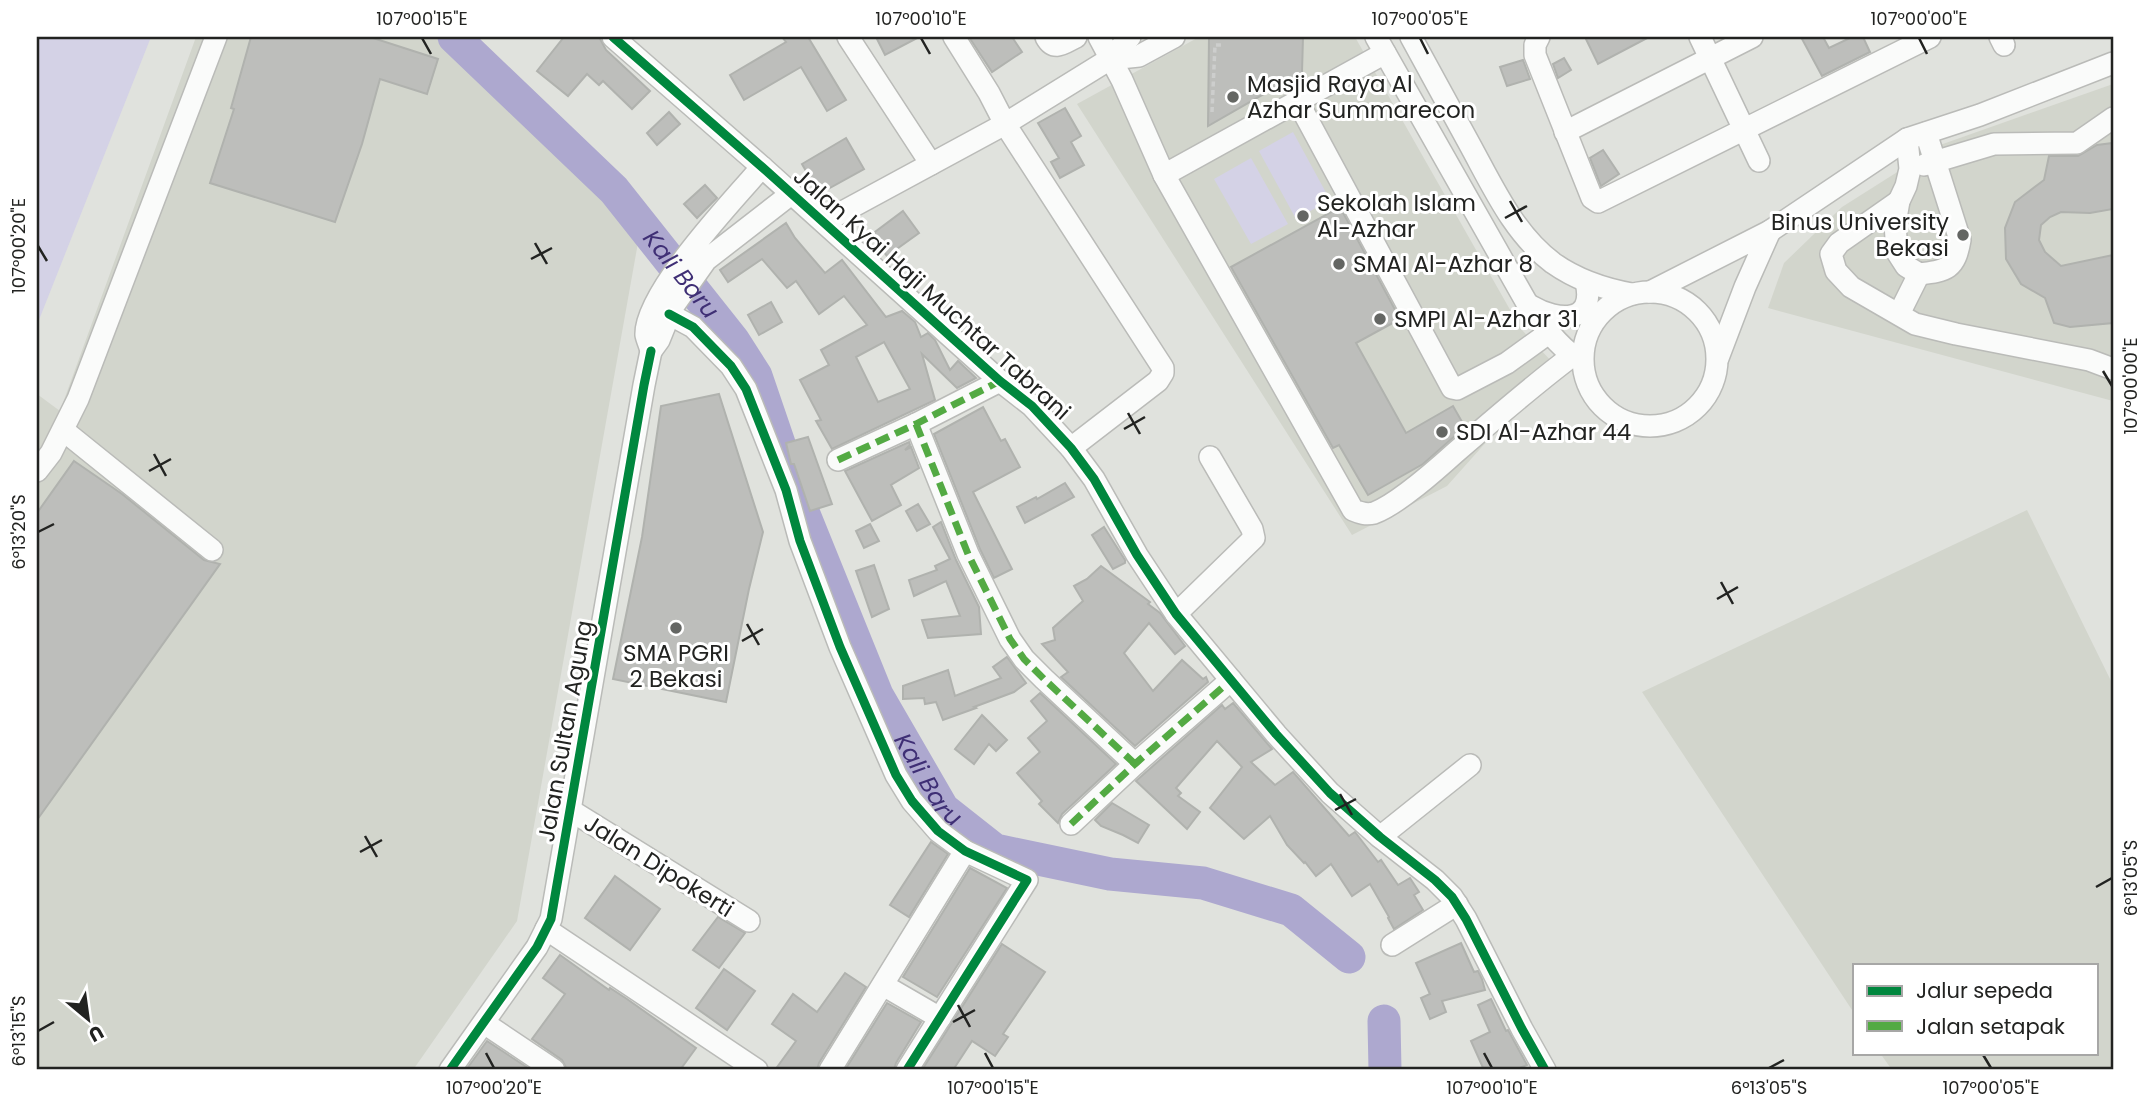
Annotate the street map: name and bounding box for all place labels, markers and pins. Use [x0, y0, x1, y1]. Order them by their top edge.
place label: Masjid Raya Al Azhar Summarecon [1247, 68, 1475, 126]
marker: Masjid Raya Al Azhar Summarecon [1225, 89, 1241, 105]
place label: Sekolah Islam Al-Azhar [1317, 187, 1476, 245]
place label: Binus University Bekasi [1771, 206, 1949, 264]
marker: Sekolah Islam Al-Azhar [1295, 208, 1311, 224]
marker: Binus University Bekasi [1955, 227, 1971, 243]
place label: SMAI Al-Azhar 8 [1353, 248, 1533, 280]
marker: SMAI Al-Azhar 8 [1331, 256, 1347, 272]
place label: SMPI Al-Azhar 31 [1394, 303, 1578, 335]
marker: SMPI Al-Azhar 31 [1372, 311, 1388, 327]
place label: SDI Al-Azhar 44 [1456, 416, 1631, 448]
marker: SDI Al-Azhar 44 [1434, 424, 1450, 440]
marker: SMA PGRI 2 Bekasi [668, 620, 684, 636]
place label: SMA PGRI 2 Bekasi [623, 637, 729, 695]

